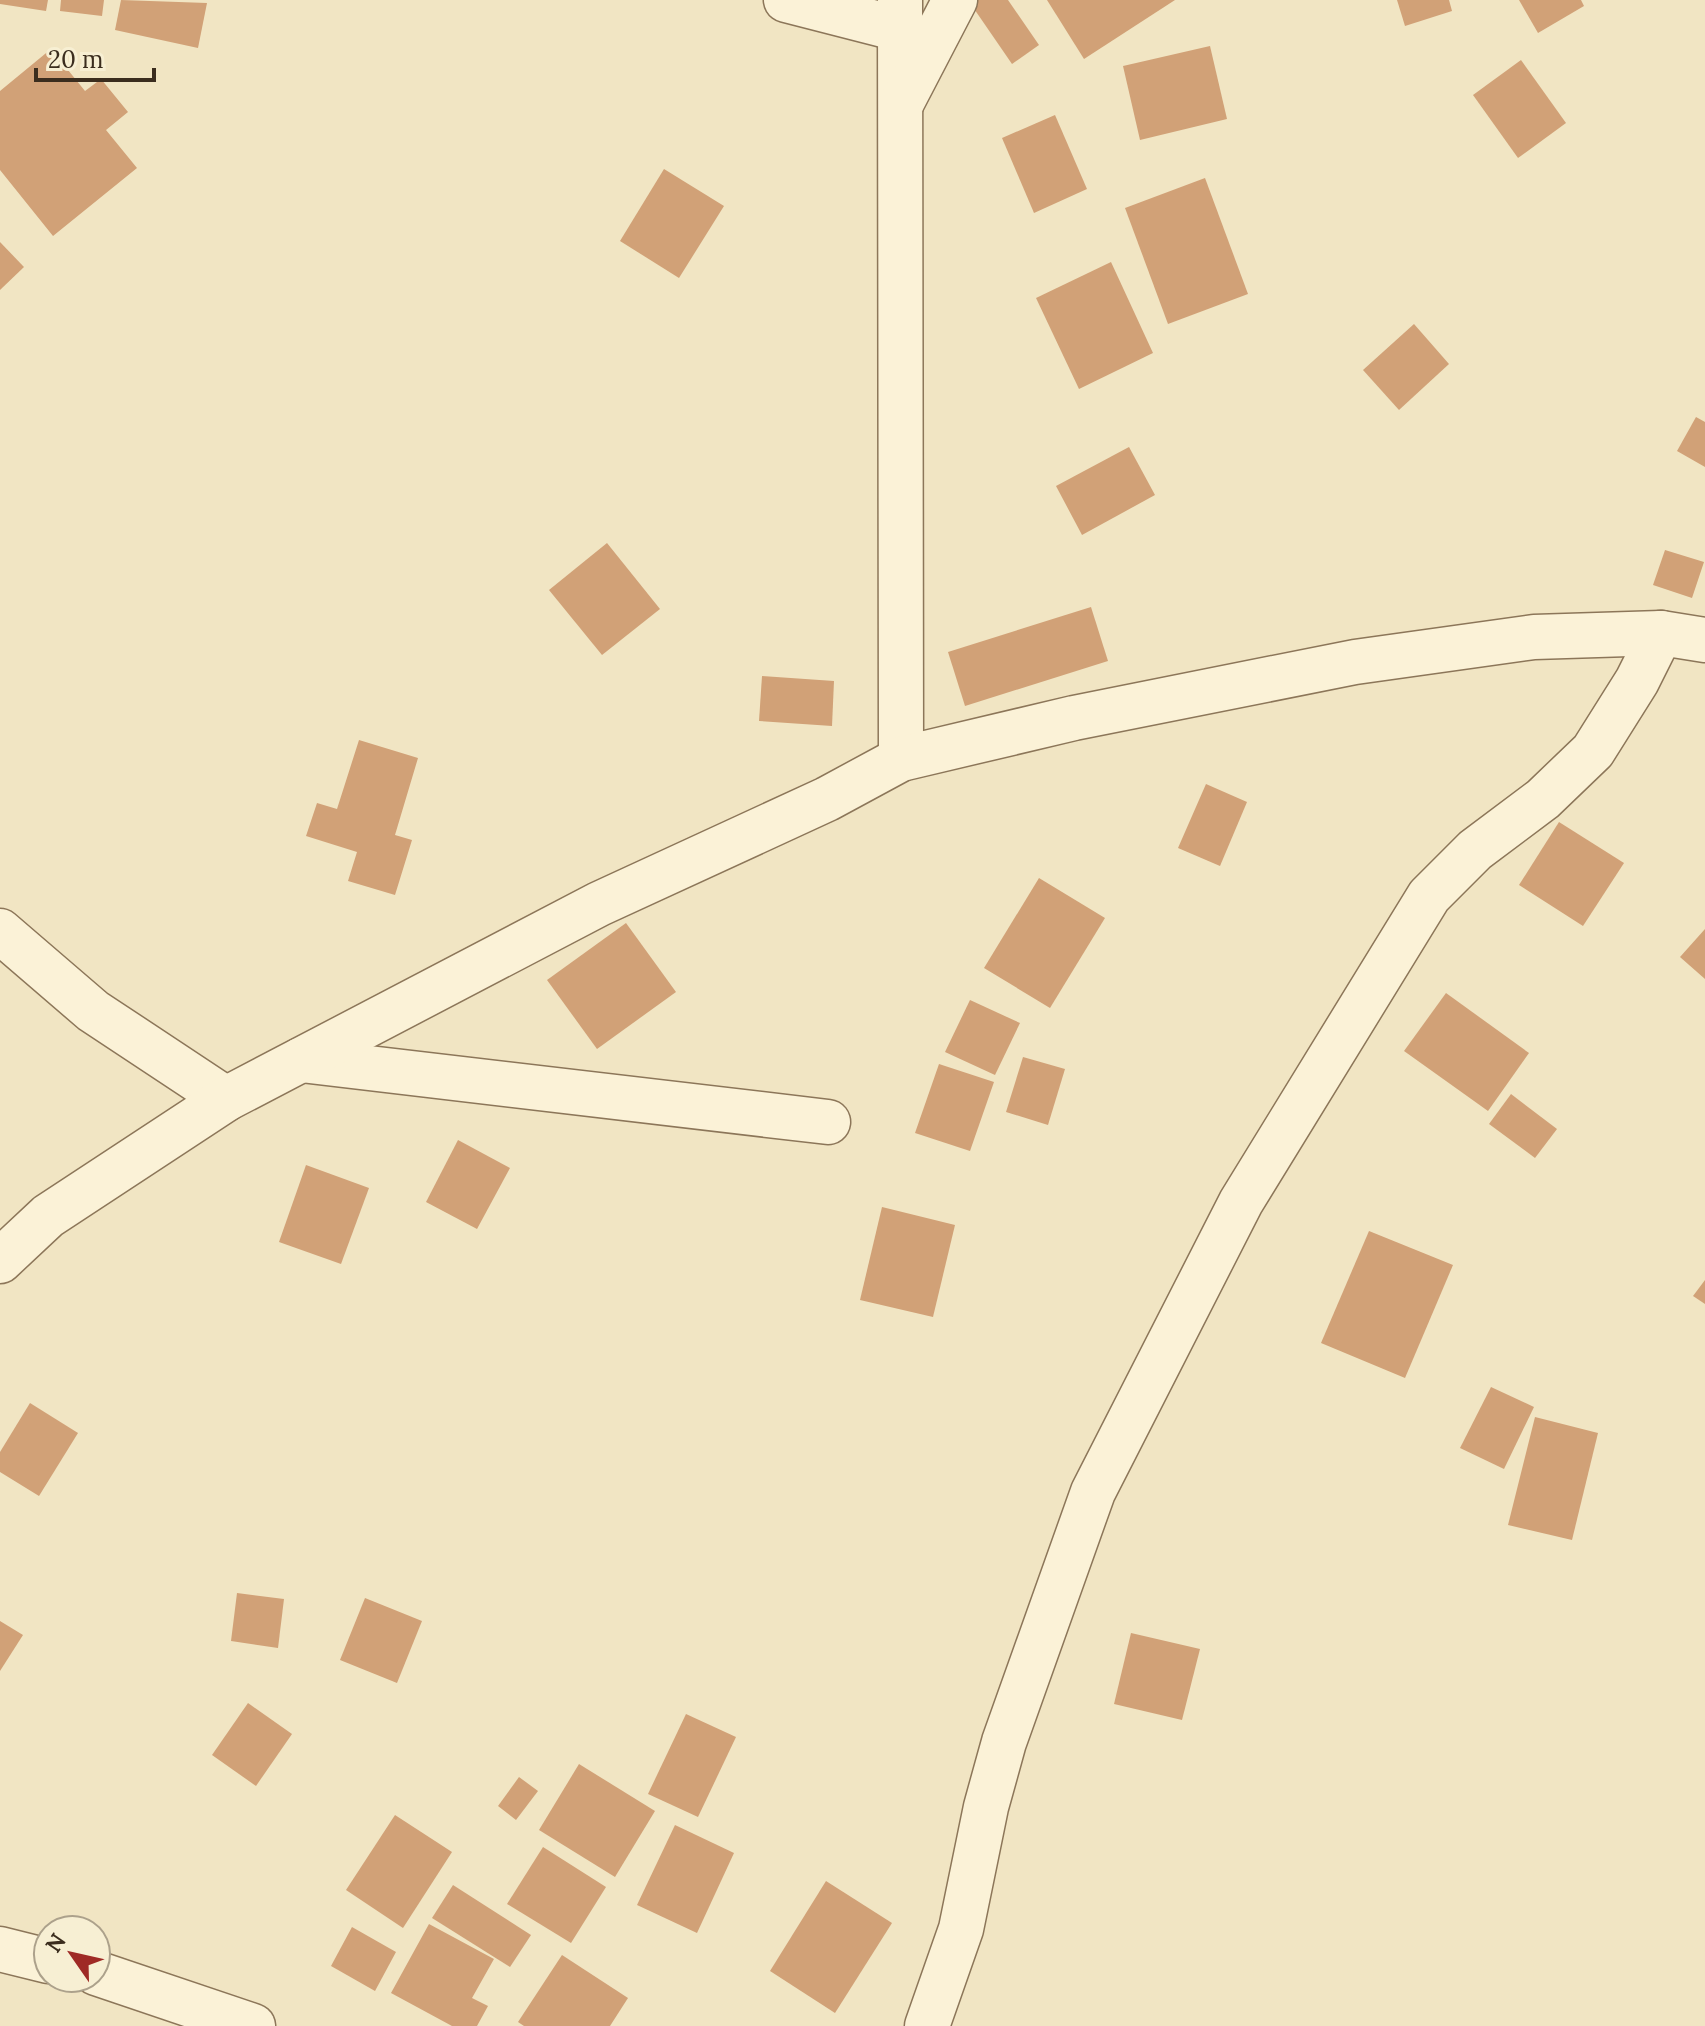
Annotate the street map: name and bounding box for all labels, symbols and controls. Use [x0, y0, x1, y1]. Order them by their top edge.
scale bar [36, 32, 154, 82]
text: 20 m [48, 44, 104, 75]
north arrow [32, 1914, 112, 1994]
text: N [39, 1928, 72, 1958]

